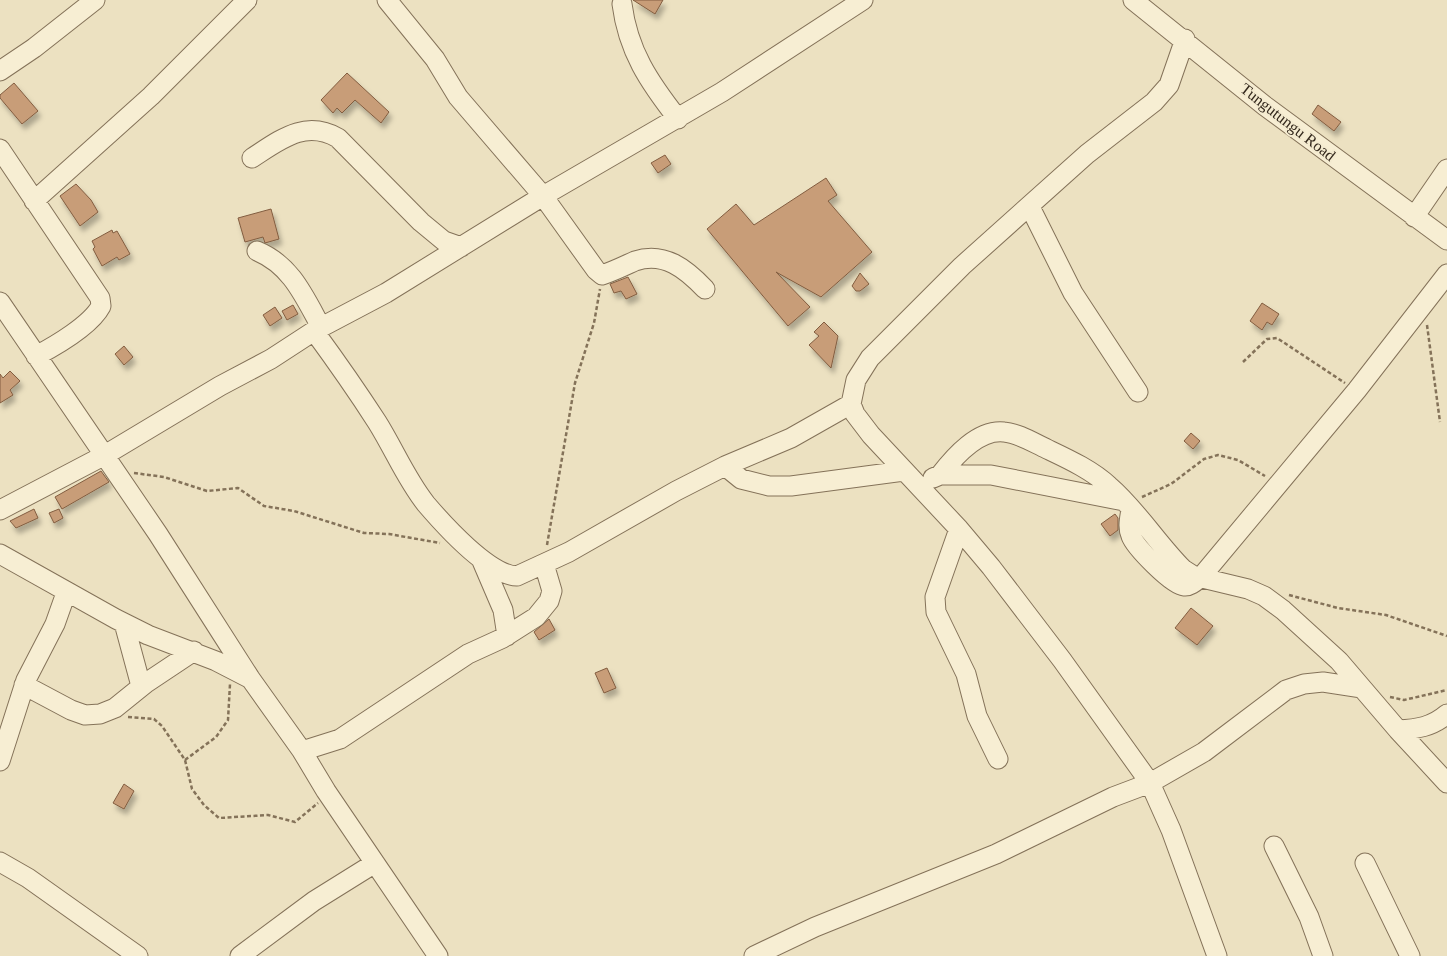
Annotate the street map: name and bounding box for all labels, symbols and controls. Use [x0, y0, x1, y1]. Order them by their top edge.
street label: Tungutungu Road [1237, 80, 1339, 165]

